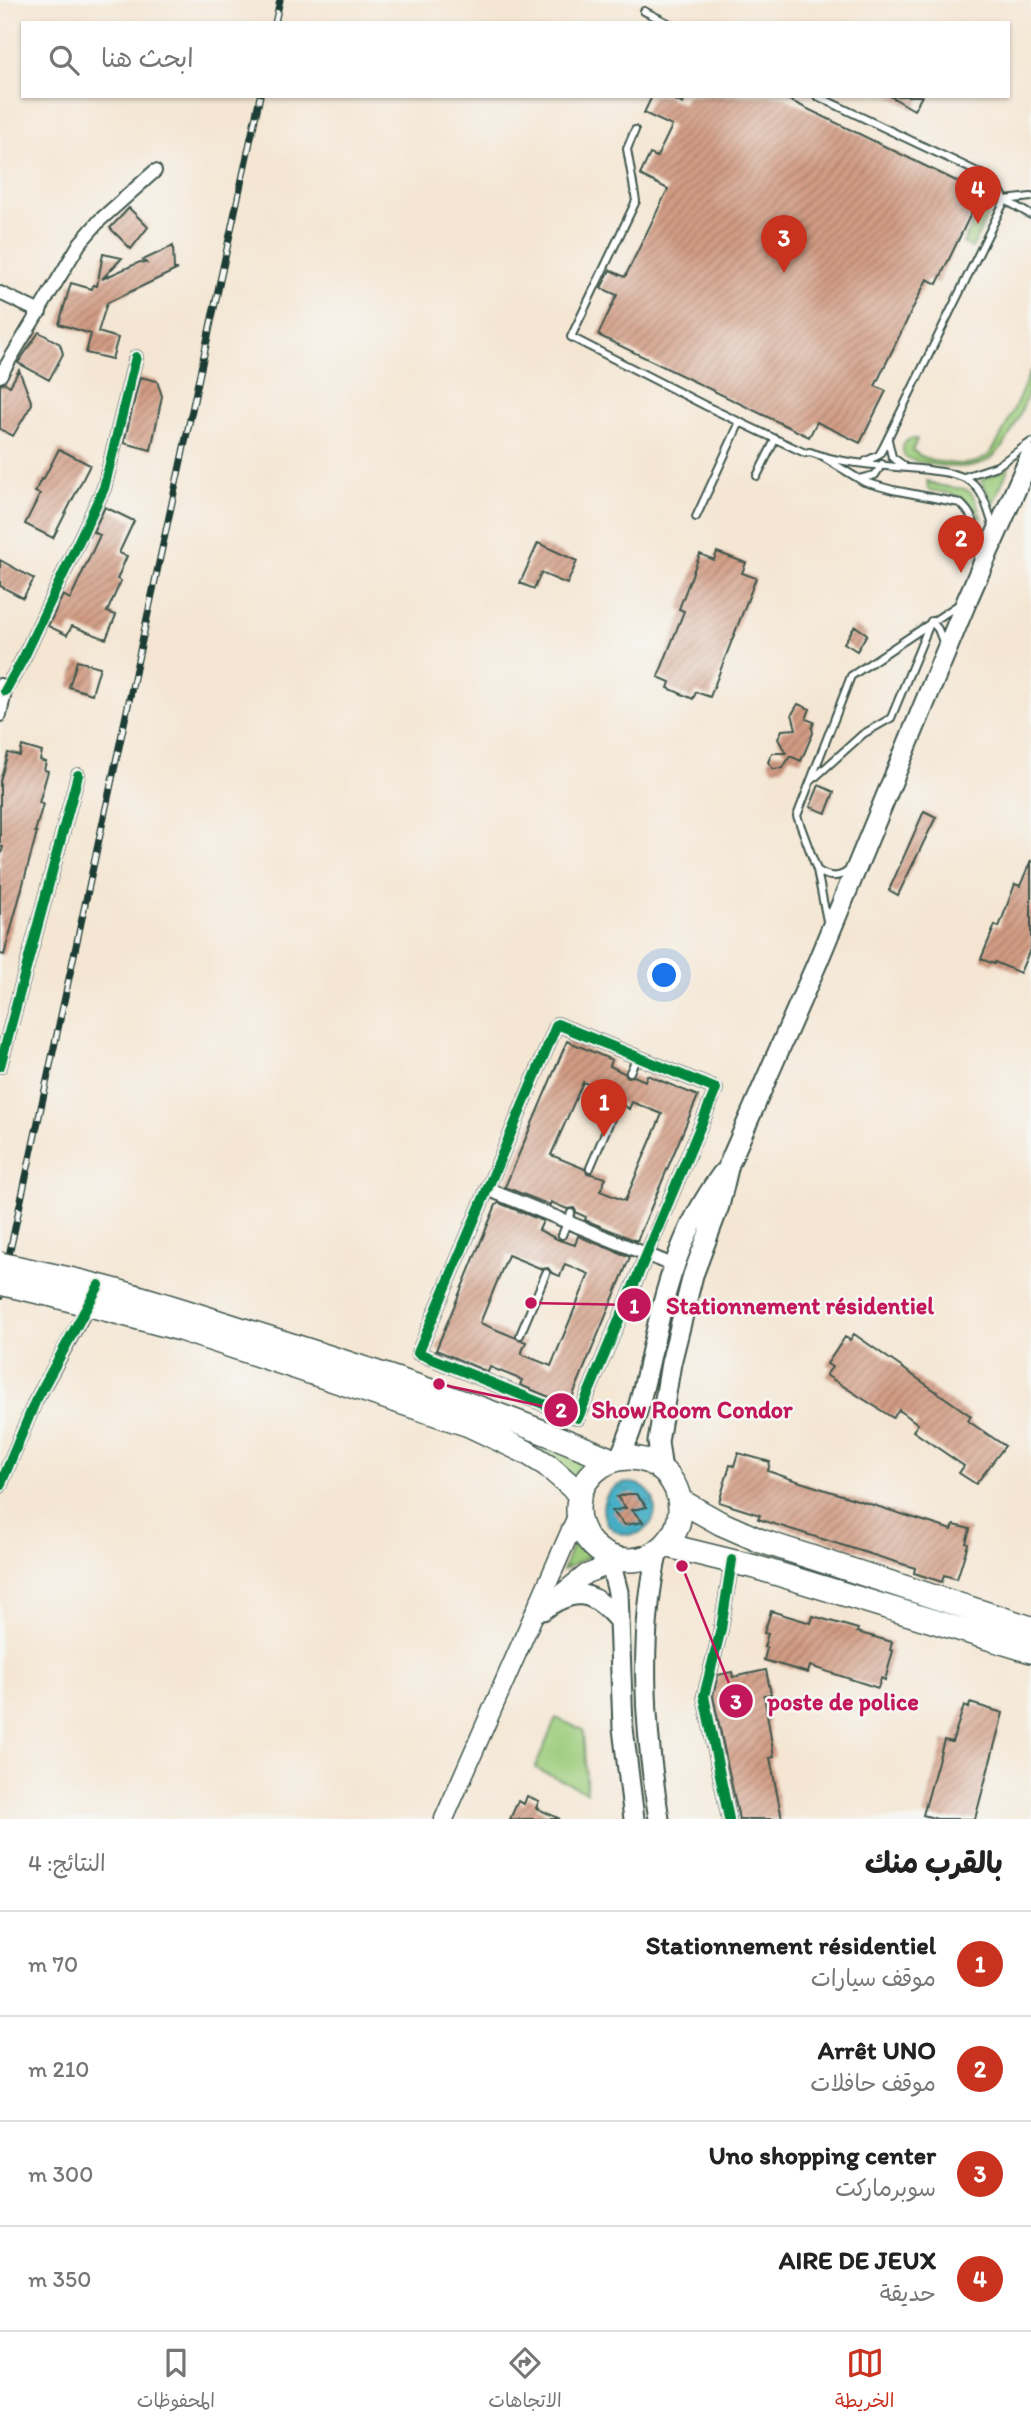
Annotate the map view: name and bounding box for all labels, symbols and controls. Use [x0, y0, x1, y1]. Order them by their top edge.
search box [21, 21, 1010, 98]
icon: search [45, 41, 83, 79]
text: ابحث هنا [101, 42, 194, 74]
pin: 4 [955, 166, 1001, 224]
pin: 3 [761, 215, 807, 273]
pin: 2 [938, 515, 984, 573]
your location [647, 958, 681, 992]
pin: 1 [581, 1079, 627, 1137]
callout: Stationnement résidentiel [616, 1283, 948, 1328]
text: Stationnement résidentiel [666, 1291, 934, 1320]
text: 1 [629, 1293, 639, 1318]
callout: Show Room Condor [543, 1387, 807, 1432]
text: Show Room Condor [591, 1395, 793, 1424]
text: 2 [555, 1397, 567, 1422]
callout: poste de police [718, 1679, 933, 1724]
text: poste de police [766, 1687, 919, 1717]
text: 3 [730, 1689, 742, 1714]
text: بالقرب منك [865, 1844, 1003, 1881]
text: النتائج: 4 [28, 1849, 106, 1877]
text: Stationnement résidentiel [646, 1929, 936, 1961]
text: 70 m [28, 1950, 78, 1978]
text: 1 [975, 1950, 985, 1978]
text: موقف سيارات [811, 1964, 936, 1992]
text: Arrêt UNO [818, 2034, 936, 2066]
text: 210 m [28, 2055, 89, 2083]
text: 2 [974, 2055, 986, 2083]
text: موقف حافلات [810, 2069, 936, 2097]
text: Uno shopping center [708, 2139, 936, 2171]
text: 300 m [28, 2160, 93, 2188]
text: 3 [974, 2160, 986, 2188]
text: سوبرماركت [835, 2174, 936, 2202]
text: AIRE DE JEUX [779, 2244, 936, 2276]
text: 350 m [28, 2265, 91, 2293]
text: 4 [973, 2265, 987, 2293]
text: حديقة [880, 2279, 936, 2307]
tab: المحفوظات [137, 2344, 215, 2417]
tab: الاتجاهات [488, 2344, 562, 2417]
tab: الخريطة [835, 2344, 894, 2417]

